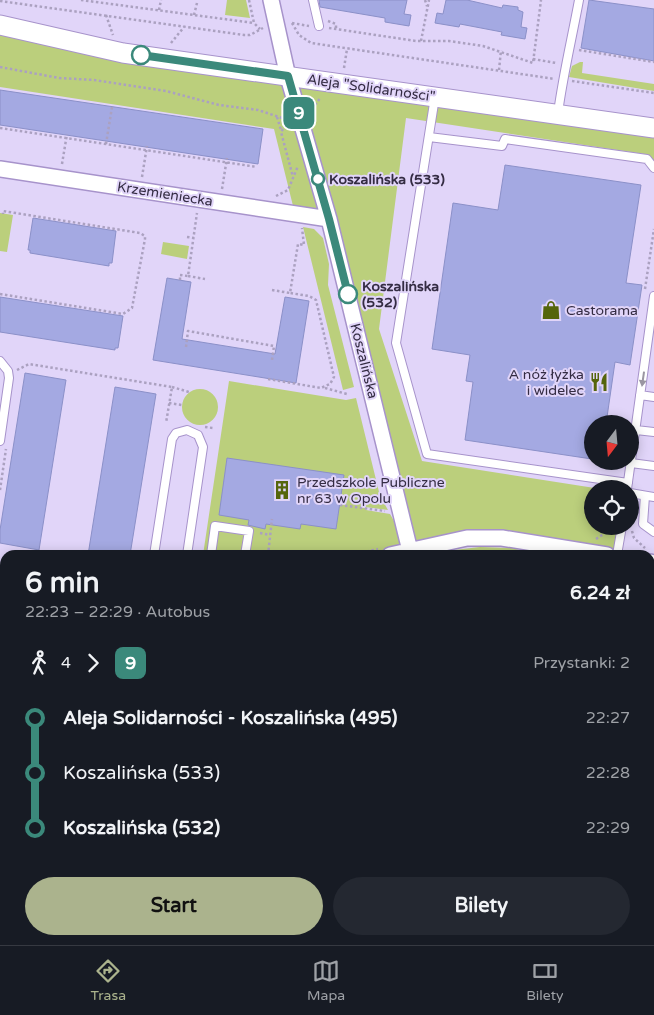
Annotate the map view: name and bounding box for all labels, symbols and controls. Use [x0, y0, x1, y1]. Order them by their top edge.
unlabelled marker [131, 45, 151, 65]
street label: Aleja "Solidarności" [306, 71, 436, 105]
line badge: 9 [283, 97, 315, 129]
text: 9 [293, 102, 305, 124]
place label: Koszalińska (533) [329, 171, 445, 188]
marker: Koszalińska (533) [311, 172, 325, 186]
street label: Krzemieniecka [116, 178, 214, 210]
place label: Koszalińska (532) [362, 278, 439, 311]
marker: Koszalińska (532) [338, 284, 358, 304]
shop icon: Castorama [540, 299, 562, 321]
place label: Castorama [566, 302, 638, 319]
street label: Koszalińska [346, 322, 382, 400]
place label: A nóż łyżka i widelec [509, 366, 584, 399]
restaurant icon: A nóż łyżka i widelec [588, 371, 610, 393]
one-way arrow [638, 371, 646, 387]
north arrow [584, 415, 639, 470]
map controls [584, 415, 639, 535]
place label: Przedszkole Publiczne nr 63 w Opolu [297, 474, 445, 507]
building icon: Przedszkole Publiczne nr 63 w Opolu [271, 479, 293, 501]
button: locate [584, 480, 639, 535]
text: 6 min [25, 566, 100, 600]
text: 6.24 zł [570, 582, 630, 604]
text: 22:23 – 22:29 · Autobus [25, 602, 210, 622]
icon: walk [25, 649, 53, 677]
icon: forward [79, 649, 107, 677]
text: 9 [125, 652, 136, 674]
text: 4 [61, 653, 71, 673]
text: Przystanki: 2 [533, 653, 630, 673]
text: Aleja Solidarności - Koszalińska (495) [63, 707, 398, 729]
text: 22:27 [586, 708, 630, 728]
text: Koszalińska (533) [63, 762, 220, 784]
text: 22:28 [586, 763, 630, 783]
text: Koszalińska (532) [63, 817, 220, 839]
text: 22:29 [586, 818, 630, 838]
button: Start [25, 877, 323, 935]
button: Bilety [333, 877, 630, 935]
tab: Trasa [91, 957, 126, 1004]
tab: Mapa [307, 957, 345, 1004]
tab: Bilety [526, 957, 563, 1004]

